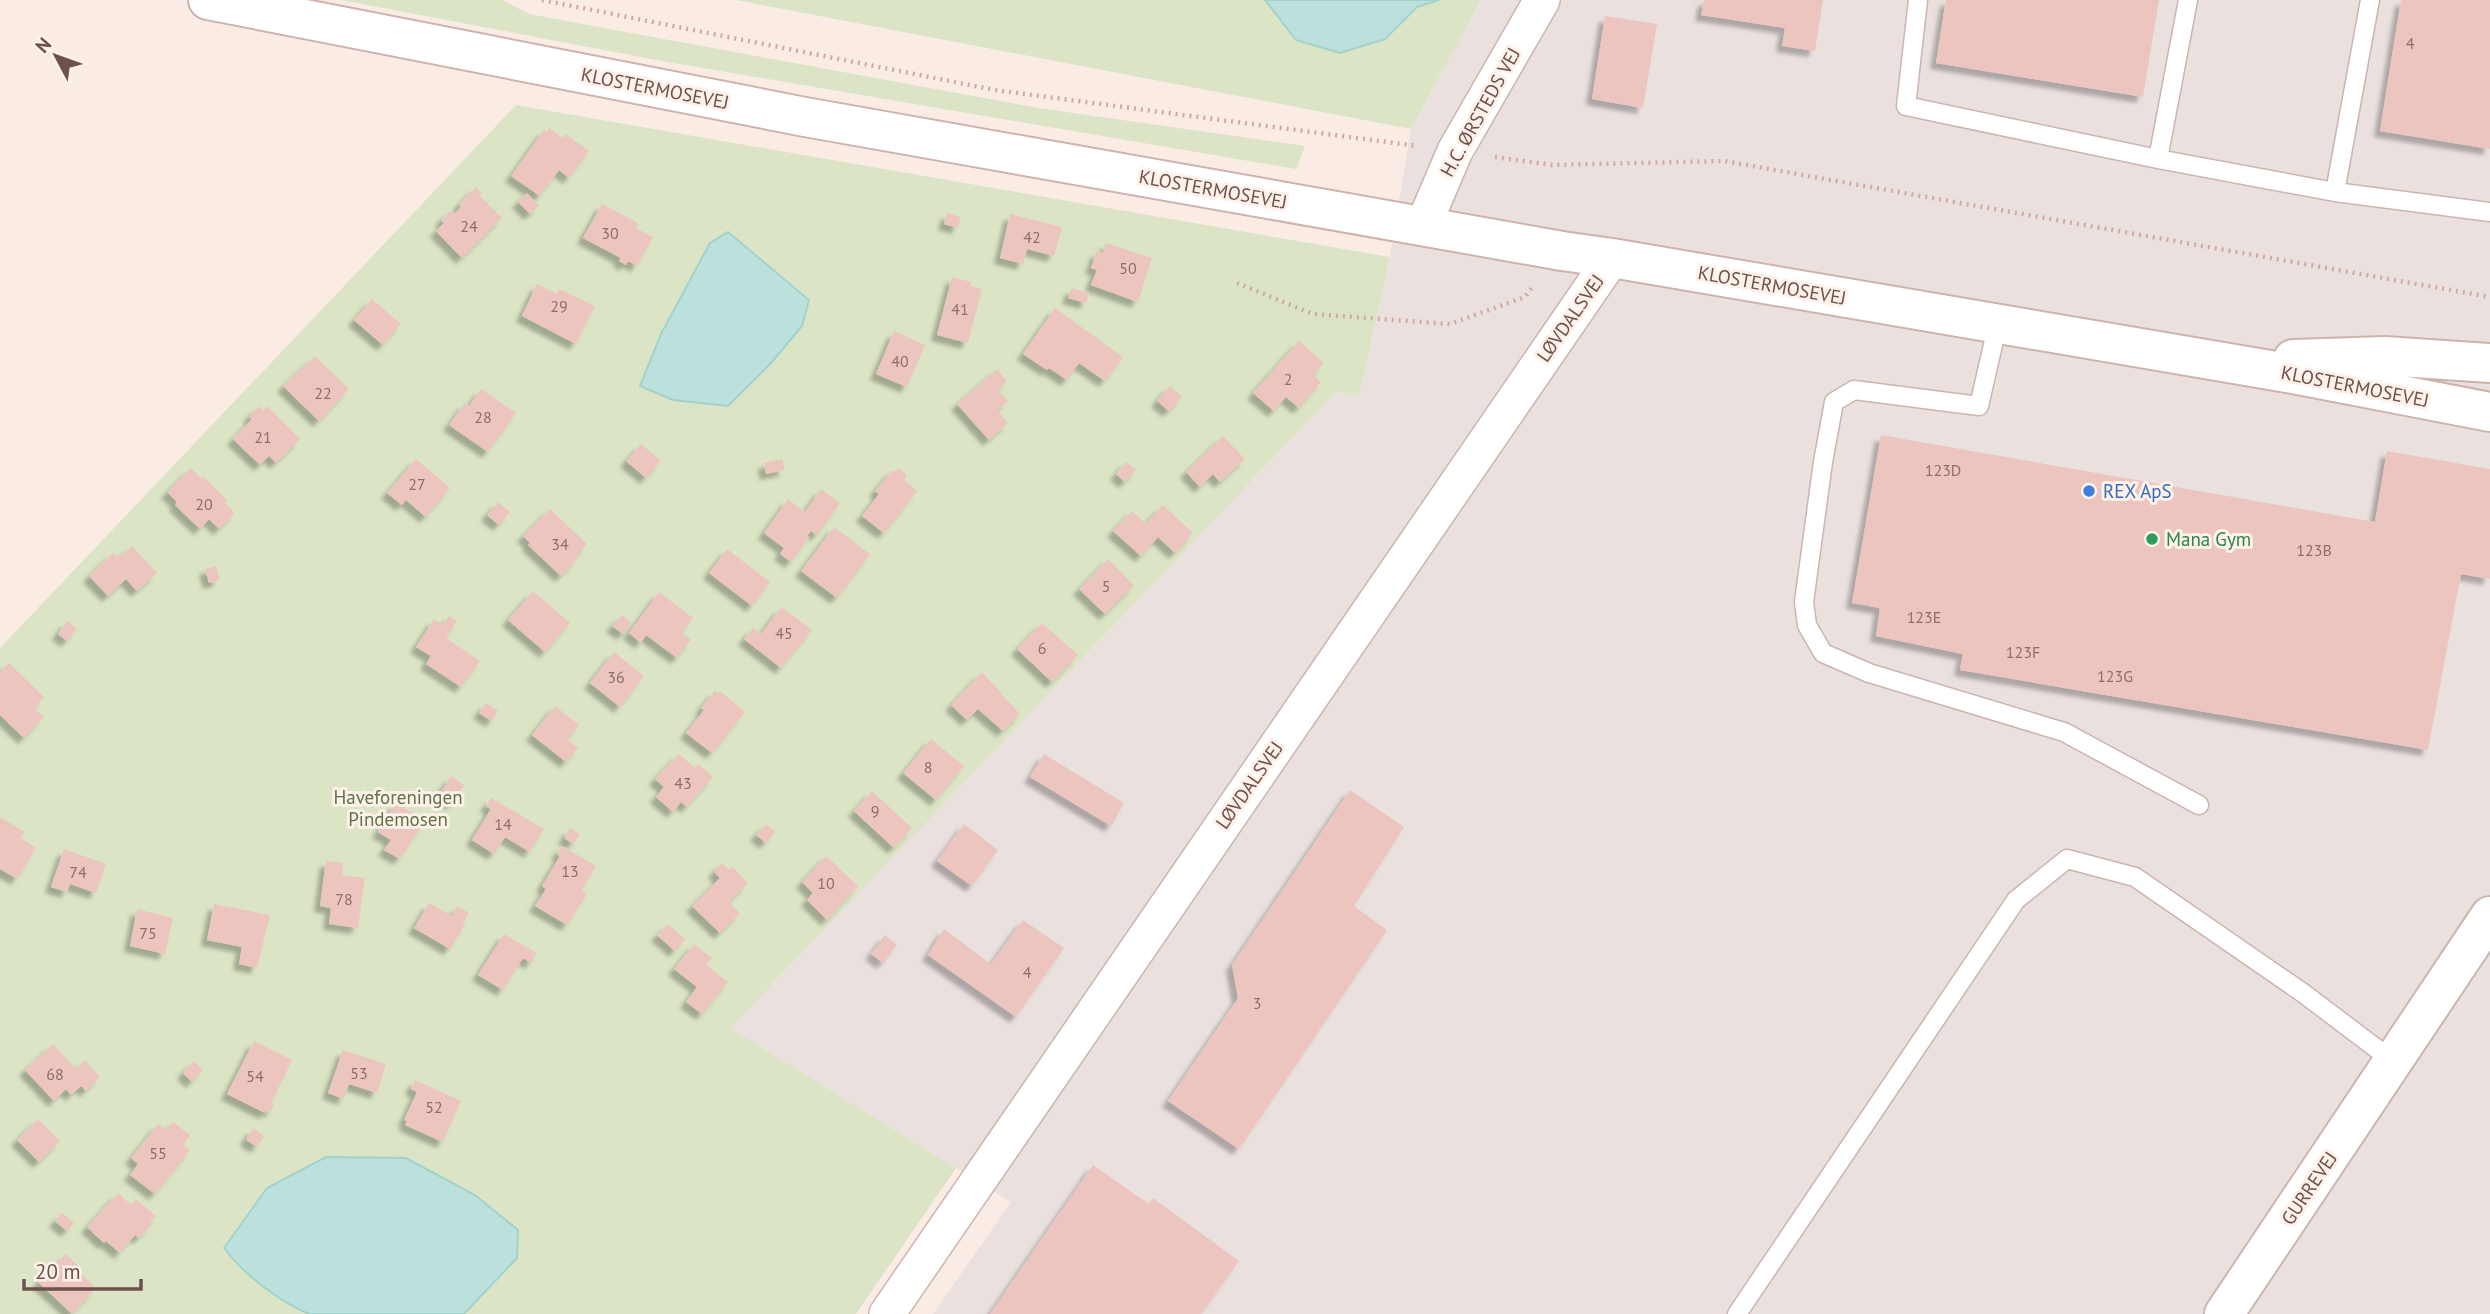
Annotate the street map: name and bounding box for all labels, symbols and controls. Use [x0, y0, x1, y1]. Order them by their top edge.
north arrow [21, 21, 91, 91]
text: N [30, 32, 56, 57]
house number: 4 [2406, 33, 2415, 53]
street label: H.C. ØRSTEDS VEJ [1435, 43, 1525, 181]
street label: KLOSTERMOSEVEJ [579, 62, 731, 114]
street label: KLOSTERMOSEVEJ [1137, 164, 1289, 214]
house number: 24 [460, 216, 478, 236]
house number: 30 [601, 223, 619, 243]
house number: 42 [1023, 227, 1041, 247]
house number: 50 [1119, 258, 1137, 278]
street label: KLOSTERMOSEVEJ [1696, 260, 1848, 310]
street label: LØVDALSVEJ [1531, 270, 1609, 366]
house number: 29 [550, 296, 568, 316]
house number: 41 [951, 299, 969, 319]
house number: 40 [891, 351, 909, 371]
street label: KLOSTERMOSEVEJ [2279, 360, 2431, 412]
house number: 2 [1284, 369, 1292, 389]
house number: 22 [314, 383, 332, 403]
house number: 28 [474, 407, 492, 427]
house number: 21 [254, 427, 272, 447]
house number: 123D [1925, 460, 1961, 480]
house number: 27 [408, 474, 426, 494]
place label: REX ApS [2103, 479, 2172, 503]
marker: REX ApS [2081, 483, 2097, 499]
house number: 20 [195, 494, 213, 514]
place label: Mana Gym [2166, 527, 2251, 551]
marker: Mana Gym [2144, 531, 2160, 547]
house number: 34 [551, 534, 569, 554]
house number: 123B [2296, 540, 2332, 560]
house number: 5 [1102, 576, 1110, 596]
house number: 123E [1907, 607, 1941, 627]
house number: 45 [775, 623, 793, 643]
house number: 6 [1038, 638, 1046, 658]
house number: 123F [2006, 642, 2040, 662]
house number: 123G [2097, 666, 2133, 686]
house number: 36 [607, 667, 625, 687]
street label: LØVDALSVEJ [1210, 737, 1288, 833]
house number: 8 [924, 757, 932, 777]
house number: 43 [674, 773, 692, 793]
park label: Haveforeningen Pindemosen [333, 785, 463, 831]
house number: 9 [871, 801, 879, 821]
house number: 14 [494, 814, 512, 834]
house number: 13 [561, 861, 579, 881]
house number: 74 [69, 862, 87, 882]
house number: 10 [817, 873, 835, 893]
house number: 78 [335, 889, 353, 909]
house number: 75 [139, 923, 157, 943]
house number: 4 [1023, 962, 1032, 982]
house number: 3 [1253, 993, 1261, 1013]
house number: 53 [350, 1063, 368, 1083]
house number: 68 [46, 1064, 64, 1084]
house number: 54 [246, 1066, 264, 1086]
house number: 52 [425, 1097, 443, 1117]
house number: 55 [149, 1143, 167, 1163]
street label: GURREVEJ [2276, 1147, 2342, 1229]
scale bar [24, 1248, 142, 1292]
text: 20 m [35, 1258, 81, 1285]

